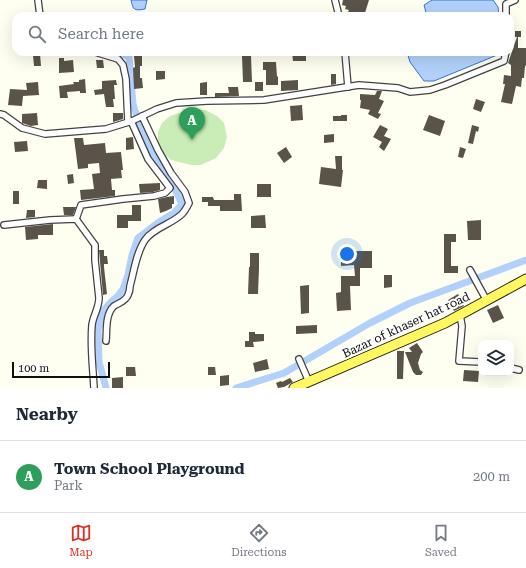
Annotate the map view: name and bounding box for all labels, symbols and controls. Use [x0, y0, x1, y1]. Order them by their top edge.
search box [12, 12, 514, 56]
icon: search [26, 23, 48, 45]
text: Search here [58, 25, 144, 43]
pin: A [179, 107, 205, 140]
your location [337, 244, 357, 264]
street label: Bazar of khaser hat road [340, 289, 472, 361]
map controls [478, 340, 514, 376]
button: layers [478, 340, 514, 376]
scale bar [12, 360, 110, 379]
text: 100 m [18, 362, 49, 375]
text: Nearby [16, 404, 78, 424]
text: Town School Playground [54, 460, 245, 478]
text: A [24, 469, 34, 484]
text: 200 m [473, 469, 510, 484]
text: Park [54, 478, 83, 493]
tab: Map [69, 522, 93, 559]
tab: Directions [231, 522, 287, 559]
tab: Saved [425, 522, 457, 559]

